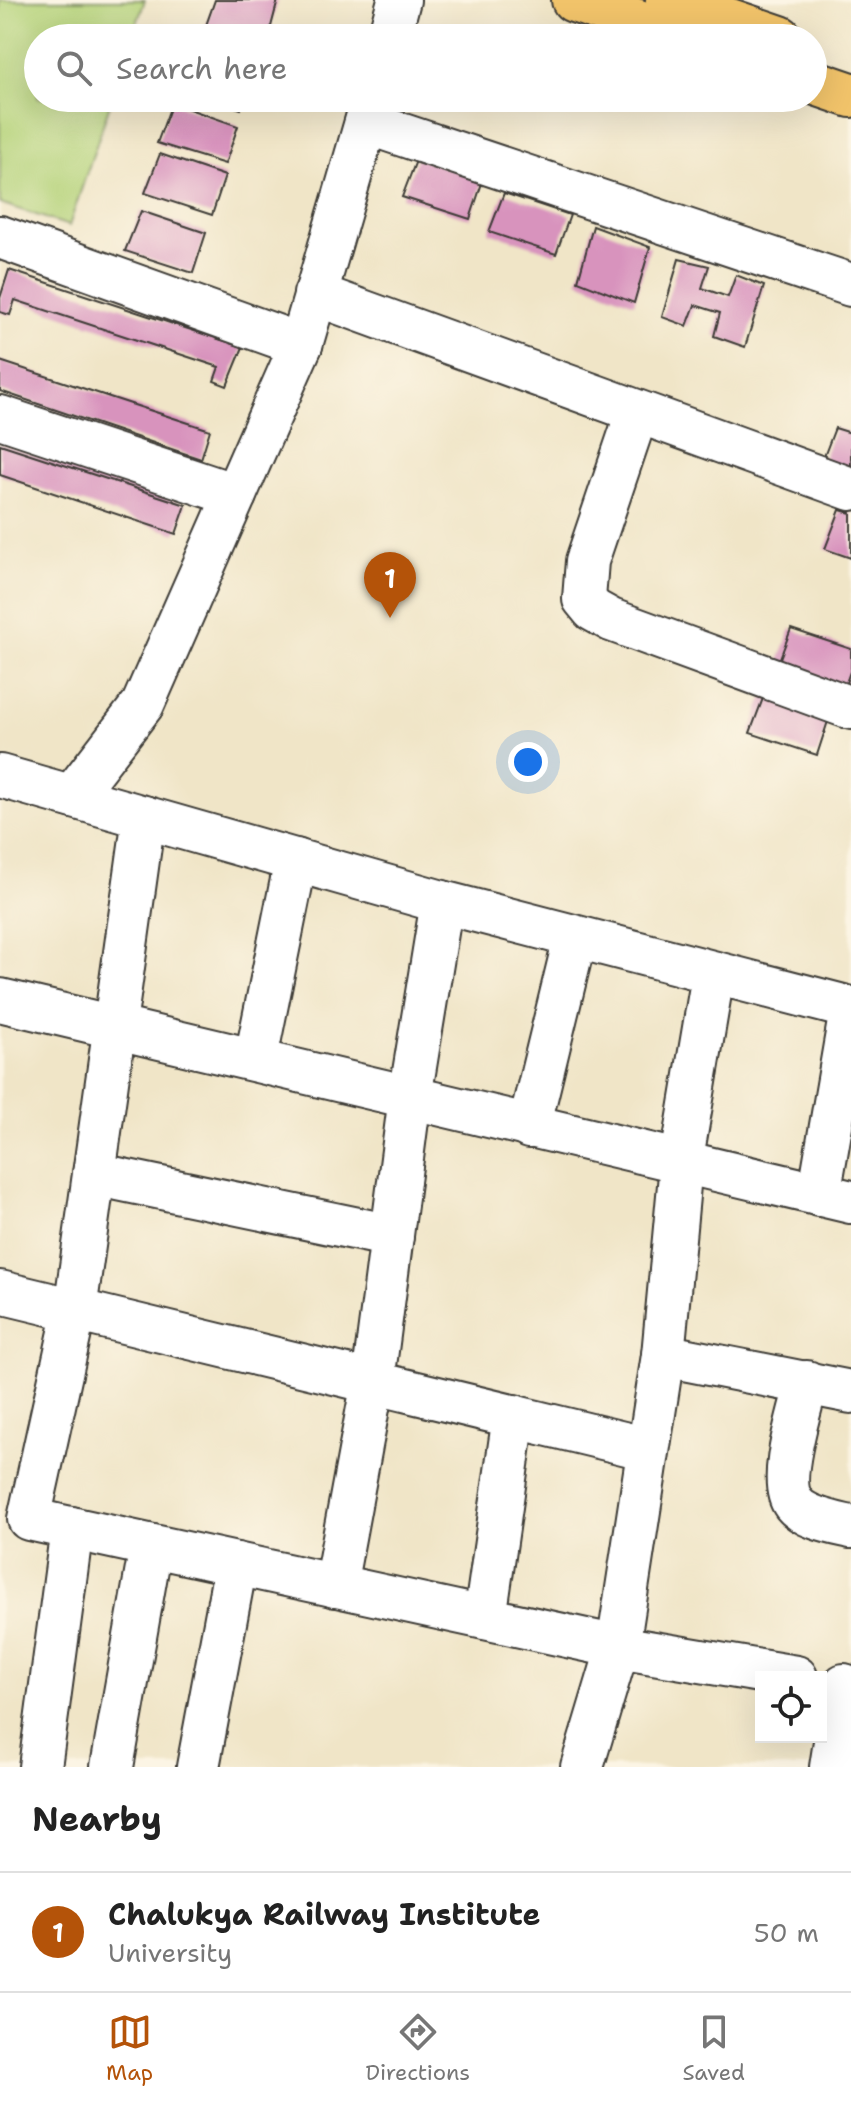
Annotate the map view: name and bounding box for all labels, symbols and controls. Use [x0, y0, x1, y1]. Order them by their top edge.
search box [24, 24, 827, 112]
icon: search [52, 46, 96, 90]
text: Search here [116, 48, 287, 89]
pin: 1 [364, 552, 416, 618]
your location [508, 742, 548, 782]
map controls [755, 1671, 827, 1743]
button: locate [755, 1671, 827, 1743]
text: Nearby [32, 1796, 162, 1842]
text: Chalukya Railway Institute [108, 1894, 541, 1935]
text: 1 [52, 1915, 64, 1950]
text: 50 m [754, 1915, 819, 1950]
text: University [108, 1935, 232, 1970]
tab: Map [106, 2010, 153, 2087]
tab: Directions [365, 2010, 470, 2087]
tab: Saved [682, 2010, 745, 2087]

